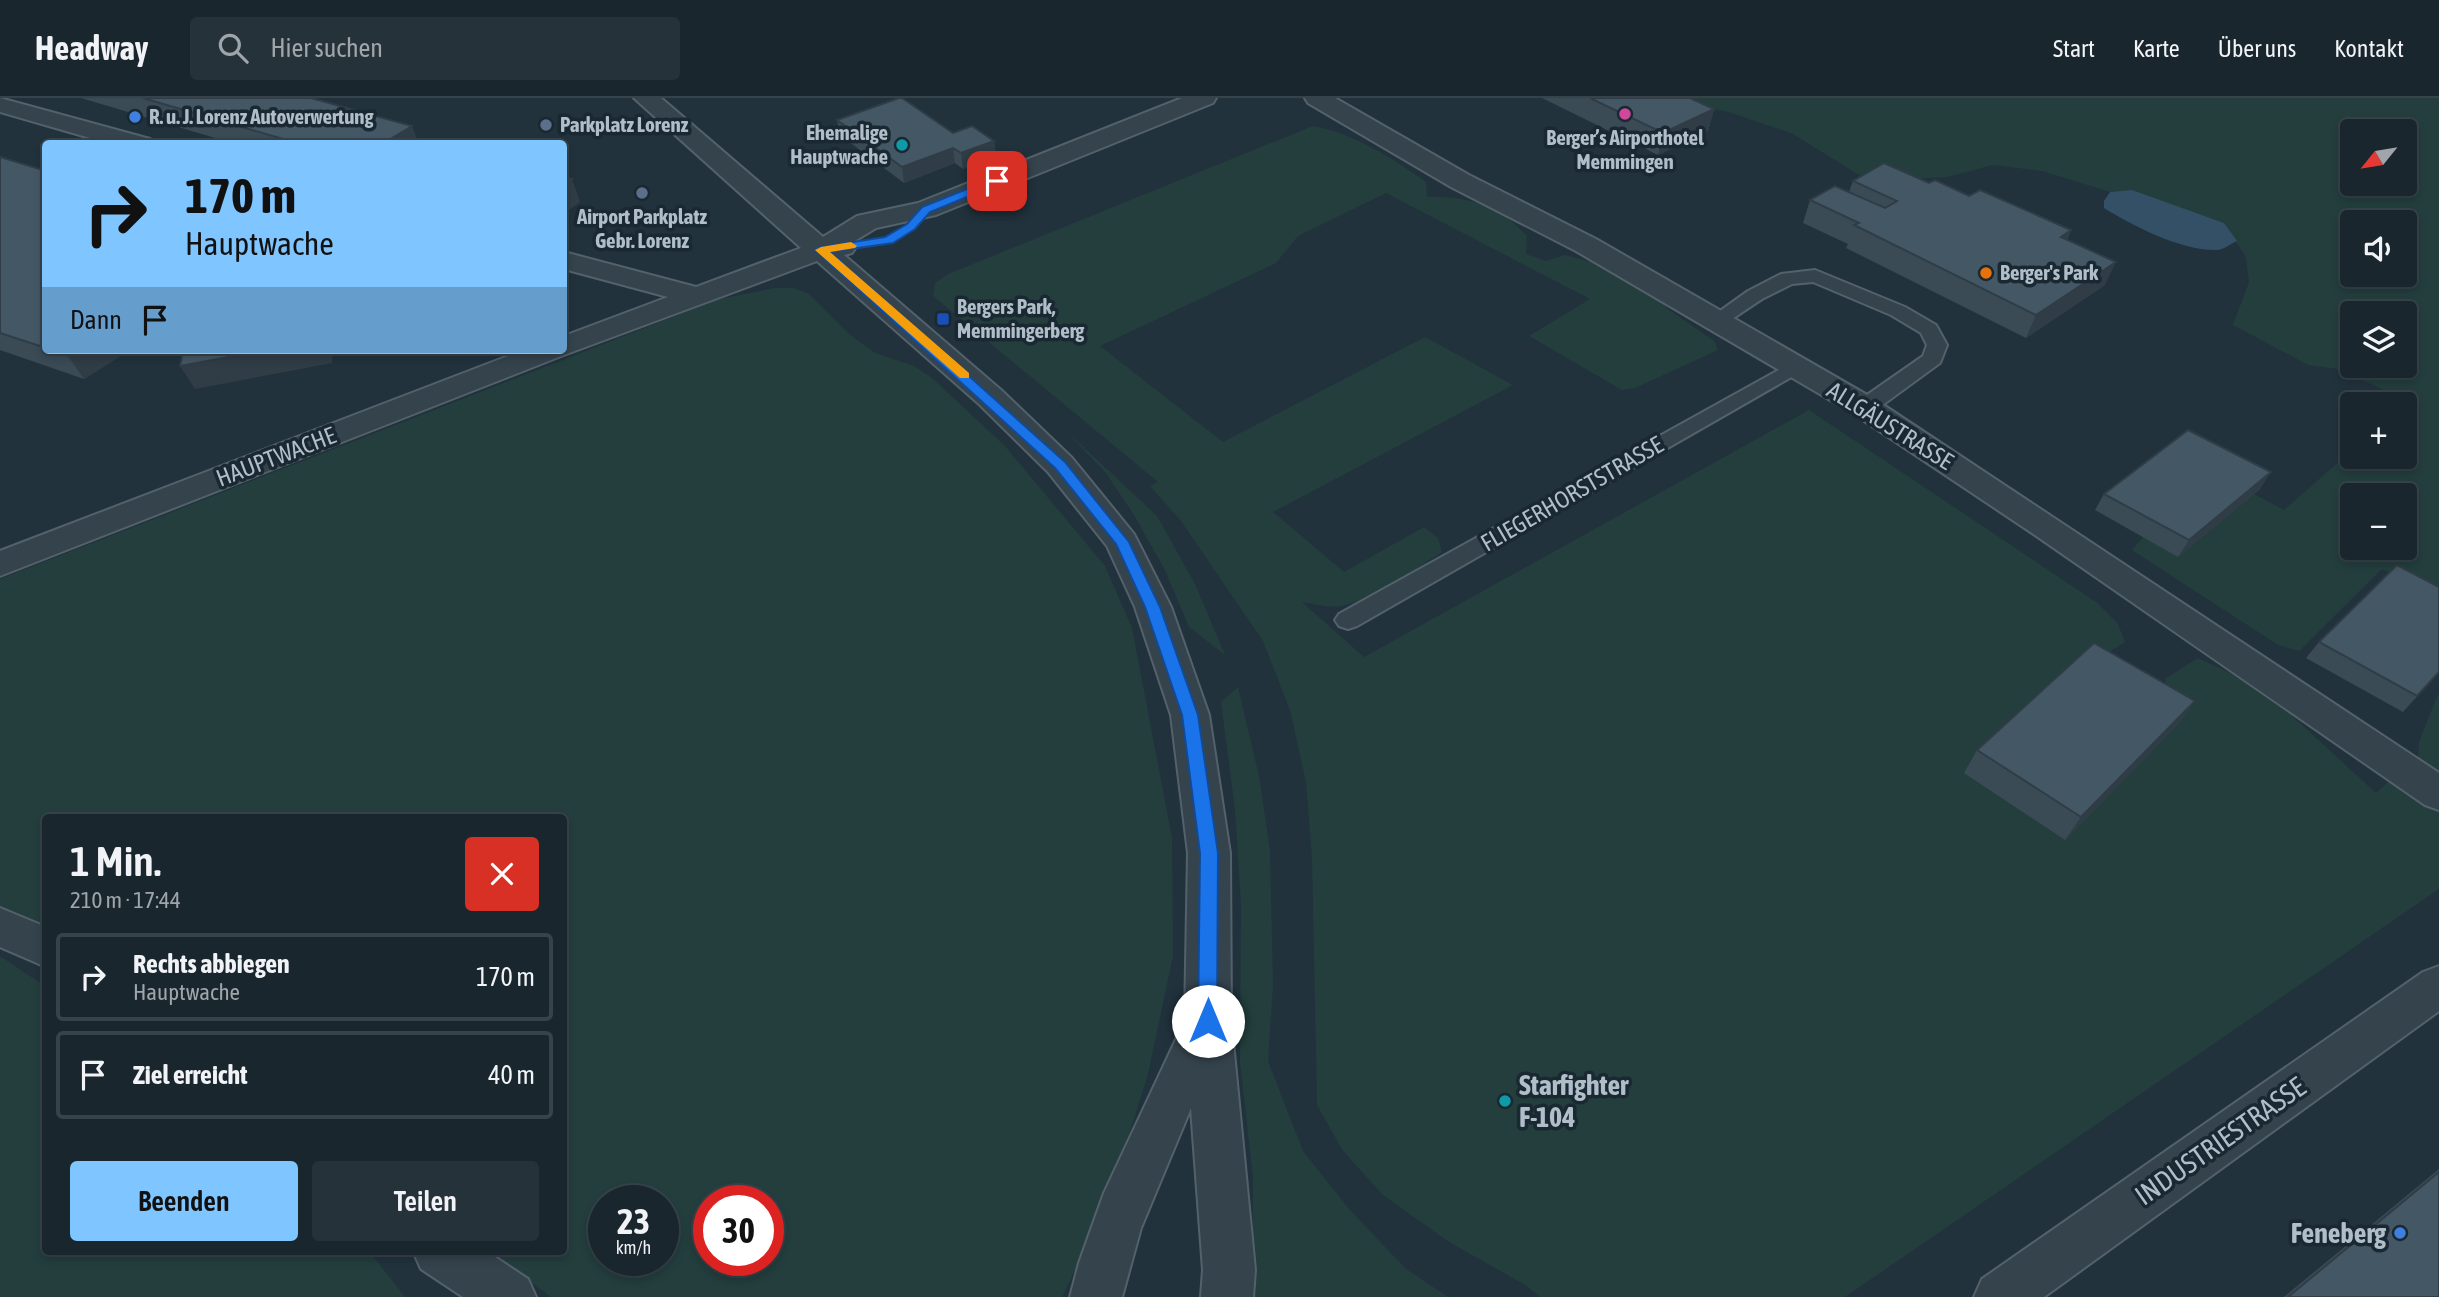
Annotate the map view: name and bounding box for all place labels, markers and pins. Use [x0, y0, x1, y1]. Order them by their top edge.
place label: R. u. J. Lorenz Autoverwertung [149, 104, 374, 128]
marker: Berger’s Airporthotel Memmingen [1617, 106, 1633, 122]
marker: R. u. J. Lorenz Autoverwertung [127, 109, 143, 125]
place label: Parkplatz Lorenz [560, 112, 689, 136]
marker: Parkplatz Lorenz [538, 117, 554, 133]
place label: Ehemalige Hauptwache [790, 120, 888, 168]
place label: Berger’s Airporthotel Memmingen [1546, 125, 1704, 173]
marker: Ehemalige Hauptwache [894, 137, 910, 153]
pin [967, 151, 1027, 211]
marker: Airport Parkplatz Gebr. Lorenz [634, 185, 650, 201]
place label: Airport Parkplatz Gebr. Lorenz [576, 204, 707, 252]
place label: Berger's Park [2000, 260, 2099, 284]
marker: Berger's Park [1978, 265, 1994, 281]
place label: Bergers Park, Memmingerberg [957, 294, 1085, 342]
marker: Bergers Park, Memmingerberg [935, 311, 951, 327]
place label: Starfighter F-104 [1519, 1069, 1629, 1133]
marker: Starfighter F-104 [1497, 1093, 1513, 1109]
place label: Feneberg [2291, 1217, 2387, 1249]
marker: Feneberg [2392, 1225, 2408, 1241]

